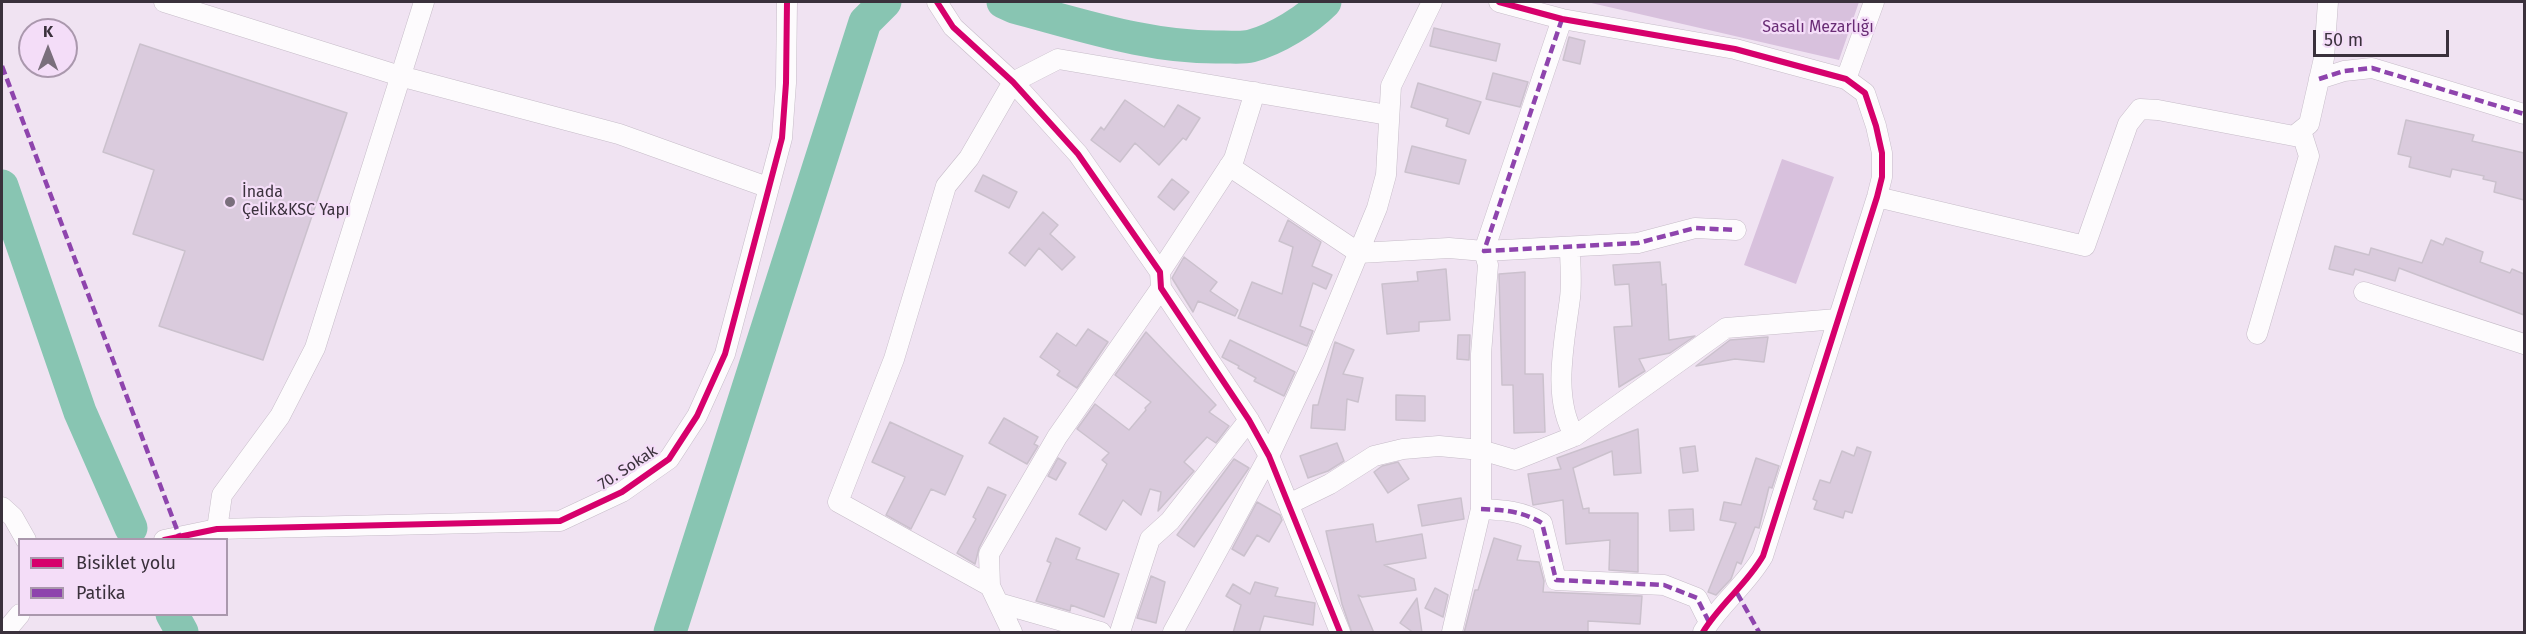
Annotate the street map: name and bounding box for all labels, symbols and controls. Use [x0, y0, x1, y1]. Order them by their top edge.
north arrow [18, 18, 78, 78]
park label: Sasalı Mezarlığı [1762, 18, 1874, 38]
scale bar [2316, 18, 2452, 56]
text: K [43, 22, 53, 41]
text: 50 m [2324, 29, 2363, 51]
place label: İnada Çelik&KSC Yapı [242, 183, 350, 221]
marker: İnada Çelik&KSC Yapı [223, 195, 237, 209]
street label: 70. Sokak [595, 442, 661, 494]
legend [18, 538, 228, 616]
text: Bisiklet yolu [76, 552, 176, 574]
text: Patika [76, 582, 126, 604]

